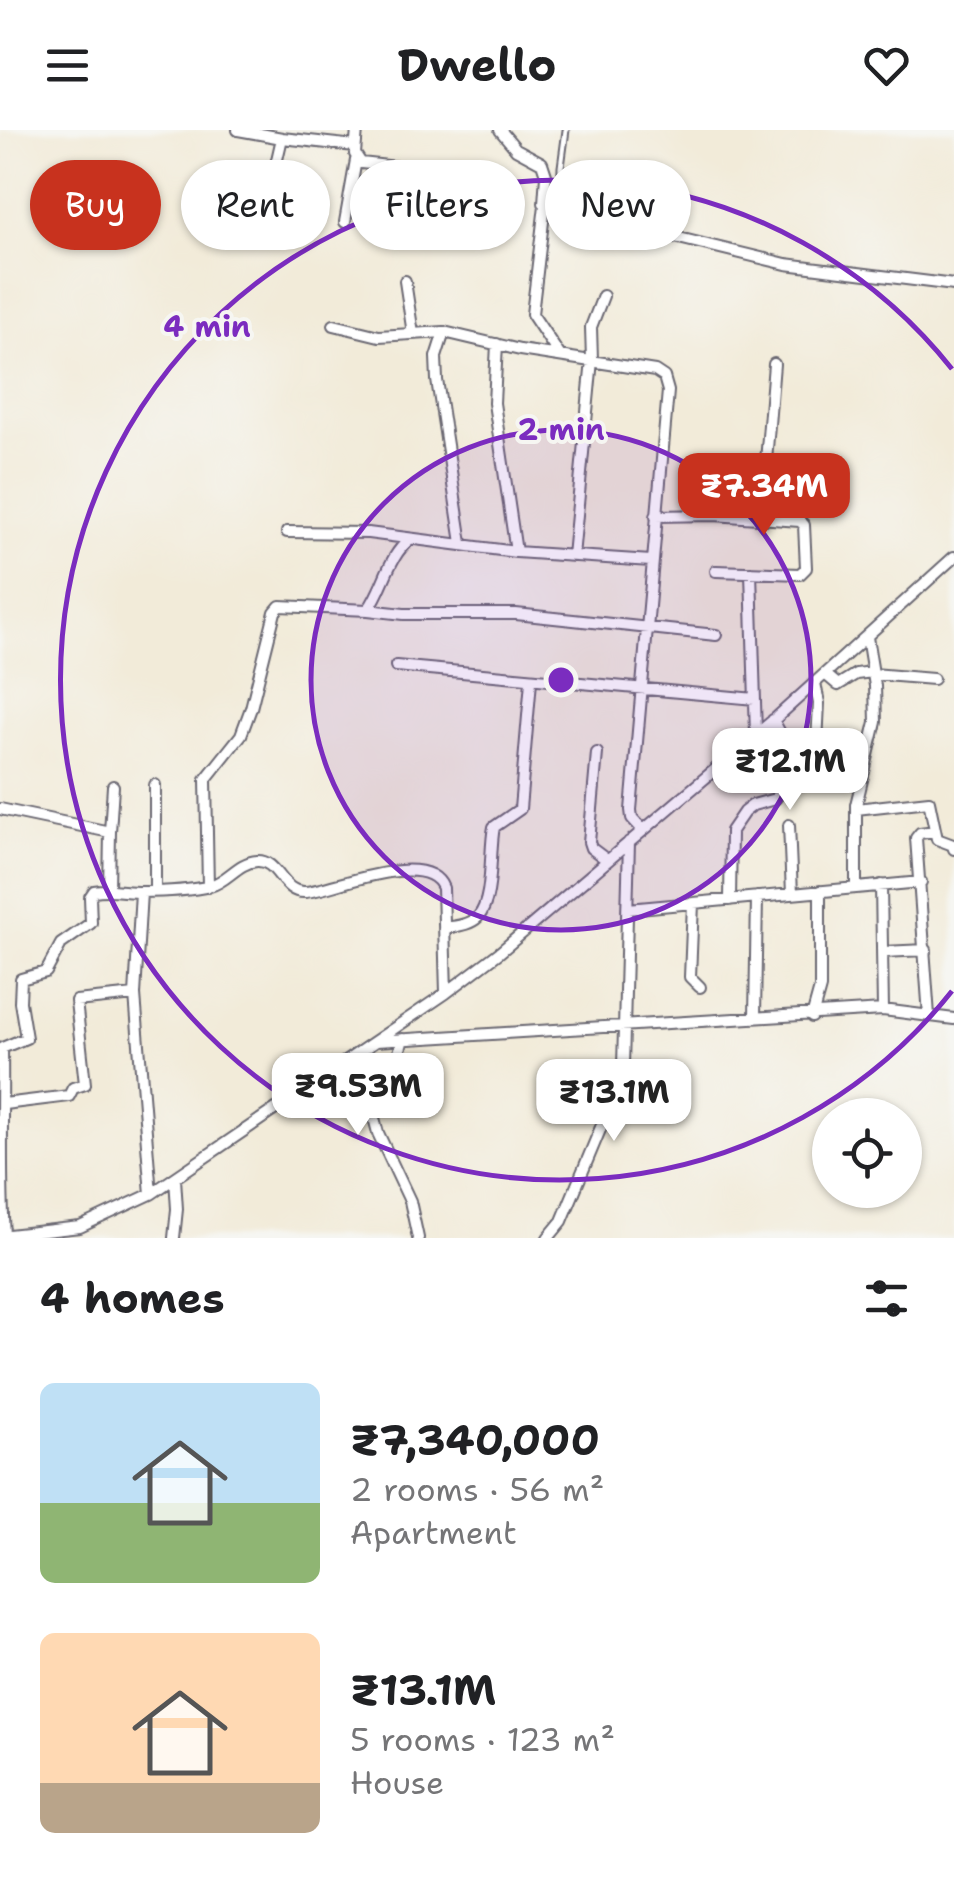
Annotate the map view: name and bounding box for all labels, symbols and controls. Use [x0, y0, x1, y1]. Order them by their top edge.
text: Dwello [398, 35, 556, 95]
icon: menu [40, 38, 95, 93]
icon: heart [859, 38, 914, 93]
chip: Buy [30, 160, 161, 250]
chip: Rent [181, 160, 330, 250]
chip: Filters [350, 160, 525, 250]
chip: New [545, 160, 691, 250]
text: 4 min [163, 306, 251, 347]
text: 2 min [517, 409, 605, 450]
pin: ₹7.34M [683, 453, 845, 538]
text: ₹7.34M [700, 464, 828, 507]
centre of rings [543, 662, 579, 698]
pin: ₹12.1M [709, 728, 871, 813]
text: ₹12.1M [734, 739, 846, 782]
pin: ₹9.53M [277, 1053, 439, 1138]
pin: ₹13.1M [533, 1059, 695, 1144]
text: ₹9.53M [294, 1064, 422, 1107]
text: ₹13.1M [558, 1070, 670, 1113]
map controls [812, 1098, 922, 1208]
button: locate [812, 1098, 922, 1208]
text: 4 homes [40, 1270, 225, 1326]
icon: filters [859, 1271, 914, 1326]
text: ₹7,340,000 [350, 1412, 600, 1468]
icon: home [120, 1423, 240, 1543]
text: 2 rooms · 56 m² [350, 1468, 604, 1511]
text: Apartment [350, 1511, 517, 1554]
text: ₹13.1M [350, 1662, 496, 1718]
icon: home [120, 1673, 240, 1793]
text: 5 rooms · 123 m² [350, 1718, 615, 1761]
text: House [350, 1761, 444, 1804]

